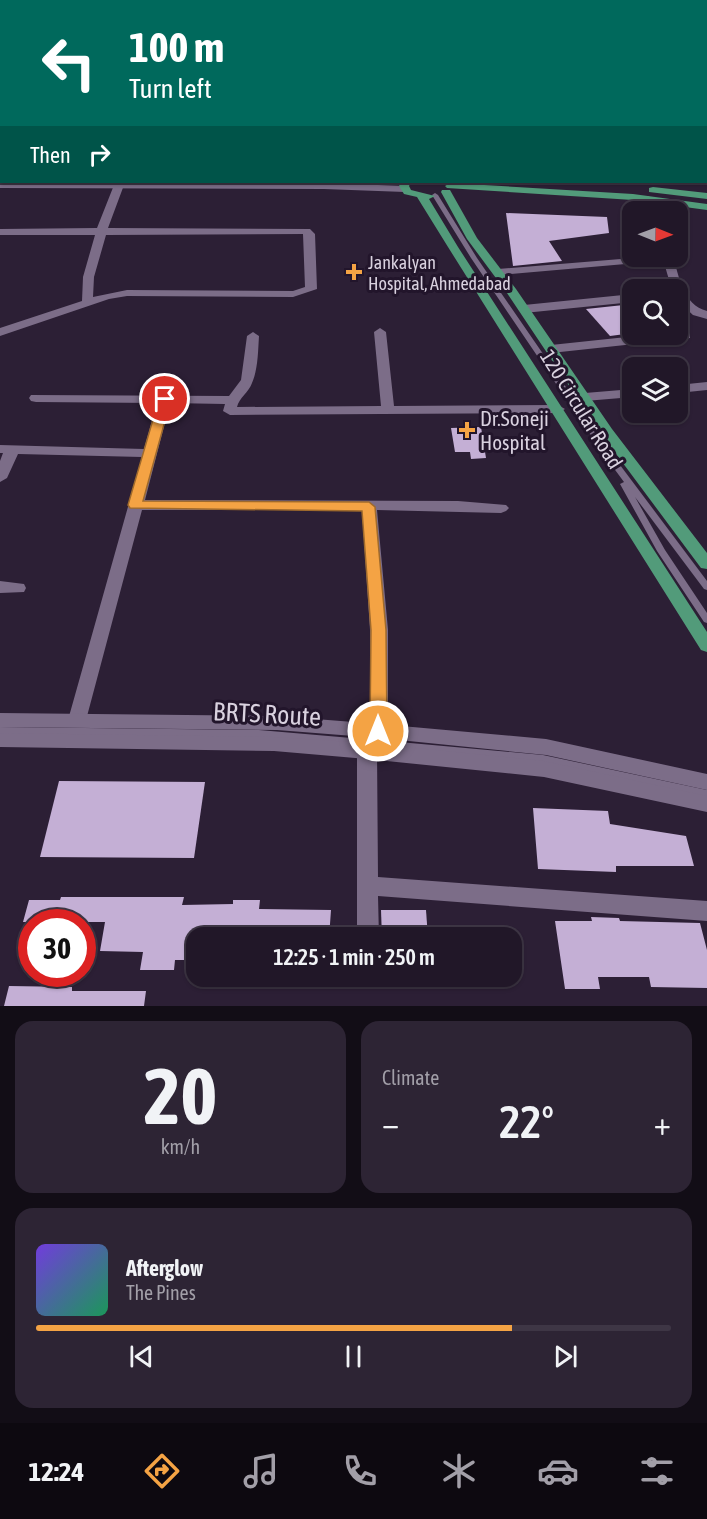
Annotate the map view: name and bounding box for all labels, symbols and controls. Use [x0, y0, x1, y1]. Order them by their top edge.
text: 100 m [129, 23, 224, 71]
icon: left [30, 24, 108, 102]
text: Turn left [129, 73, 212, 104]
icon: right [83, 138, 116, 171]
text: Then [30, 142, 71, 168]
north arrow [622, 201, 688, 267]
map controls [622, 201, 688, 423]
place label: Jankalyan Hospital, Ahmedabad [368, 252, 511, 294]
marker: Jankalyan Hospital, Ahmedabad [345, 263, 363, 281]
button: search [622, 279, 688, 345]
street label: 120 Circular Road [536, 345, 628, 473]
button: layers [622, 357, 688, 423]
pin [139, 373, 190, 424]
icon: arrive [148, 382, 181, 415]
place label: Dr.Soneji Hospital [480, 406, 549, 454]
marker: Dr.Soneji Hospital [458, 421, 476, 439]
street label: BRTS Route [212, 696, 322, 732]
position arrow [346, 699, 410, 763]
speed limit sign: 30 [18, 909, 96, 987]
text: 12:25 · 1 min · 250 m [273, 944, 435, 970]
text: 20 [144, 1051, 217, 1141]
text: Climate [382, 1066, 439, 1089]
text: 22° [499, 1096, 554, 1148]
text: − [382, 1104, 399, 1142]
text: + [654, 1104, 671, 1142]
text: km/h [161, 1135, 200, 1158]
text: Afterglow [126, 1255, 203, 1281]
text: The Pines [126, 1281, 196, 1304]
icon: previous [125, 1340, 158, 1373]
icon: pause [337, 1340, 370, 1373]
icon: next [549, 1340, 582, 1373]
icon: directions [141, 1450, 183, 1492]
icon: music [240, 1450, 282, 1492]
icon: phone [339, 1450, 381, 1492]
icon: climate [438, 1450, 480, 1492]
icon: car [537, 1450, 579, 1492]
icon: filters [636, 1450, 678, 1492]
text: 12:24 [29, 1456, 84, 1487]

